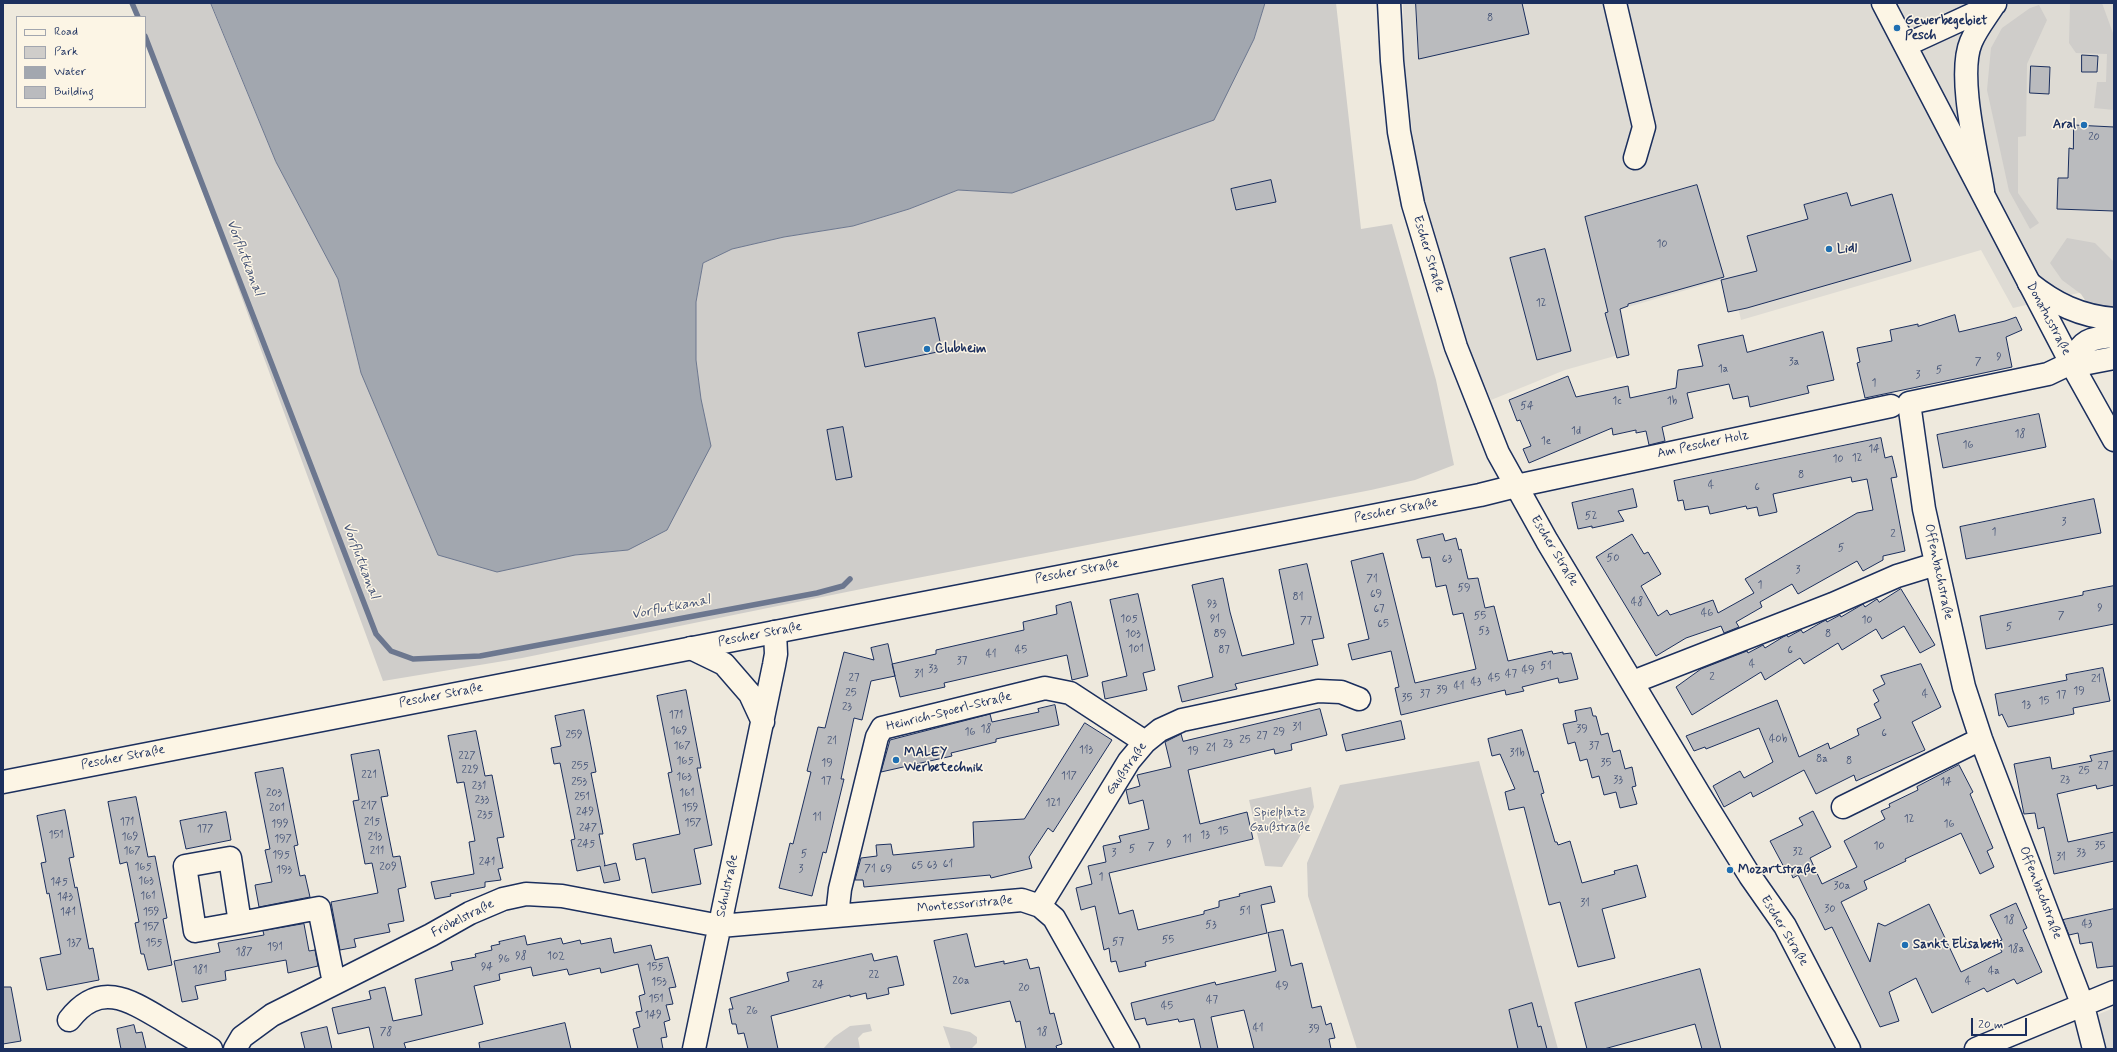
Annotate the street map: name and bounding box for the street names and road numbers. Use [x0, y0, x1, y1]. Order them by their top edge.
street label: Escher Straße [1409, 214, 1447, 294]
street label: Donatusstraße [2022, 280, 2074, 358]
street label: Am Pescher Holz [1656, 428, 1750, 462]
street label: Pescher Straße [1353, 495, 1439, 527]
street label: Escher Straße [1527, 513, 1581, 589]
street label: Offenbachstraße [1920, 523, 1956, 621]
street label: Pescher Straße [1034, 556, 1120, 588]
street label: Pescher Straße [717, 619, 803, 651]
street label: Pescher Straße [398, 680, 484, 712]
street label: Heinrich-Spoerl-Straße [885, 689, 1013, 735]
street label: Gaußstraße [1103, 740, 1151, 798]
street label: Pescher Straße [80, 742, 166, 774]
street label: Offenbachstraße [2015, 845, 2065, 941]
street label: Schulstraße [714, 853, 742, 919]
street label: Montessoristraße [916, 893, 1014, 917]
street label: Escher Straße [1757, 893, 1811, 969]
street label: Fröbelstraße [429, 897, 497, 941]

